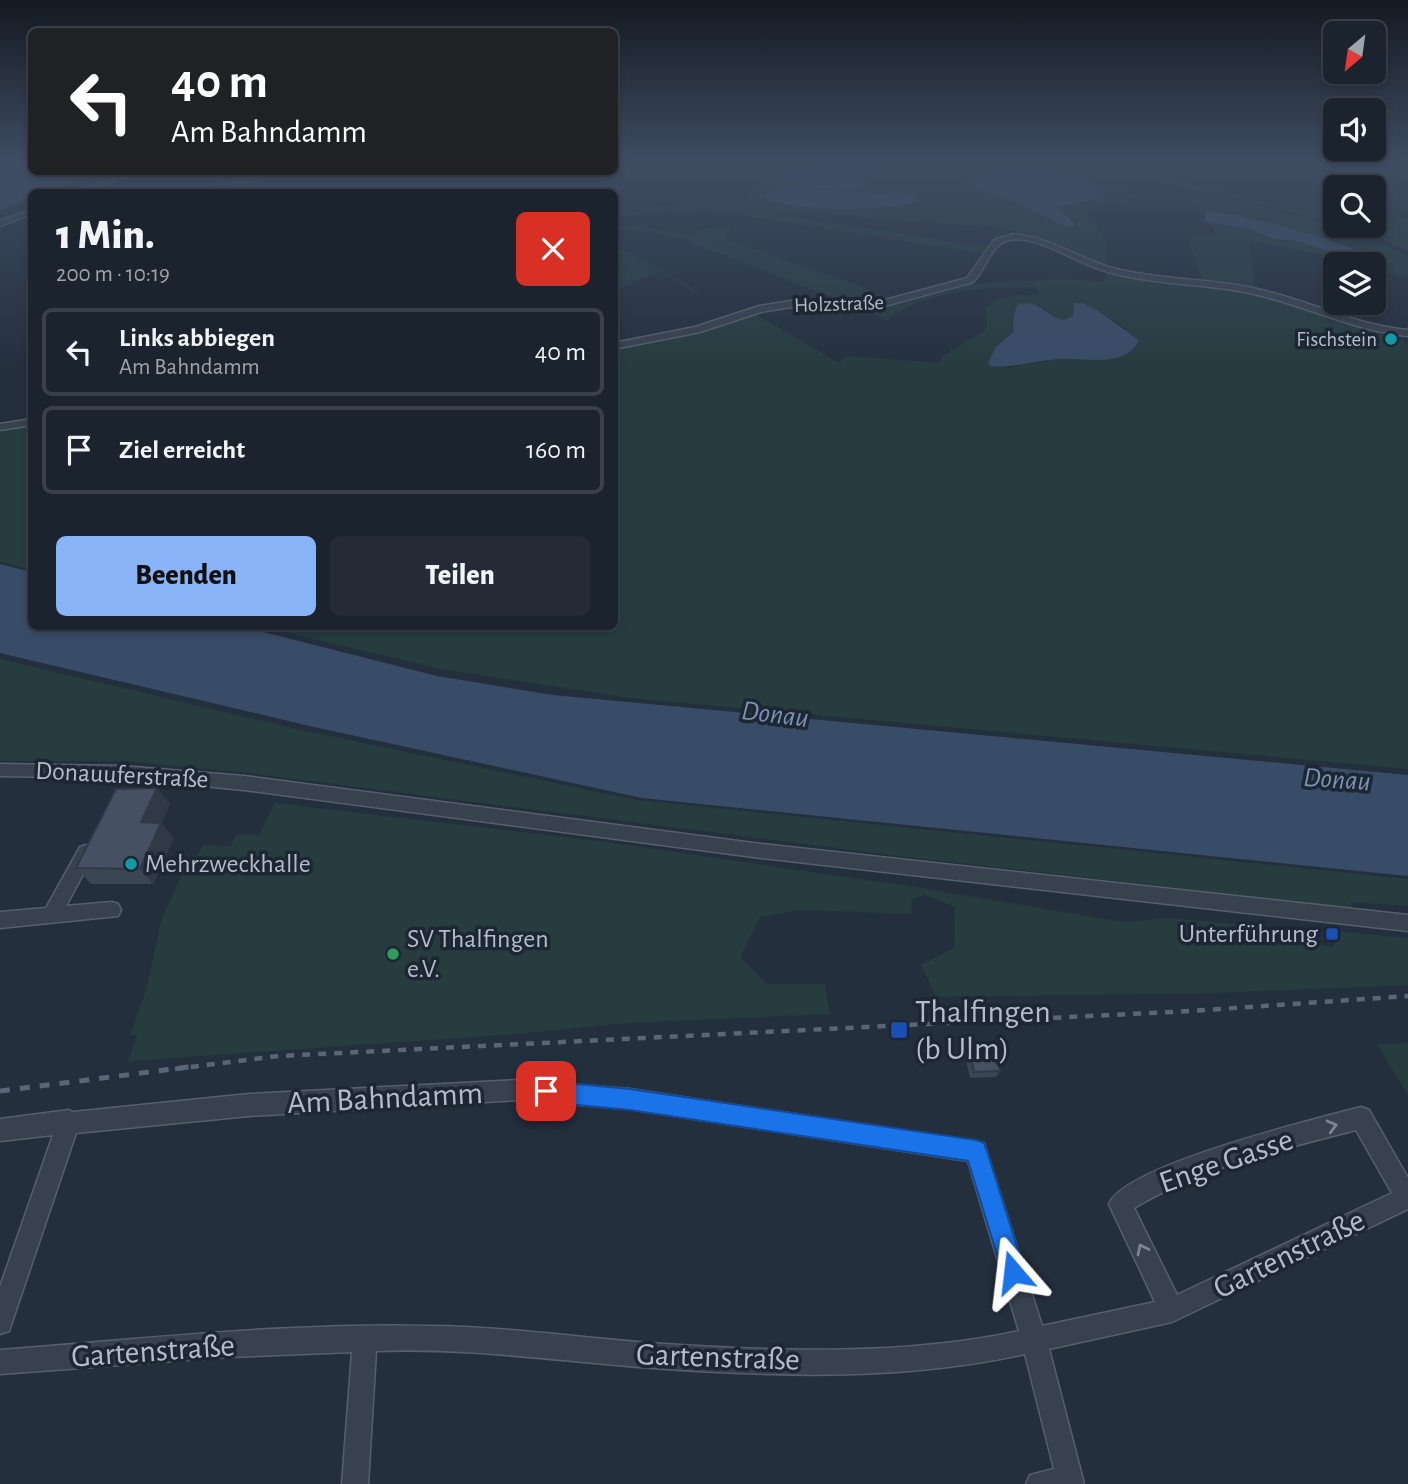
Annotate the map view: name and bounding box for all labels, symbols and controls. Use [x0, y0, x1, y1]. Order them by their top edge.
north arrow [1323, 21, 1386, 84]
map controls [1323, 21, 1386, 315]
icon: left [56, 56, 147, 147]
text: 40 m [171, 58, 268, 107]
button: sound [1323, 98, 1386, 161]
text: Am Bahndamm [171, 116, 367, 148]
button: search [1323, 175, 1386, 238]
button: close [516, 212, 590, 286]
text: 1 Min. [56, 214, 155, 256]
button: layers [1323, 252, 1386, 315]
text: 200 m · 10:19 [56, 263, 170, 286]
street label: Holzstraße [794, 292, 884, 316]
text: Links abbiegen [119, 325, 275, 351]
place label: Fischstein [1296, 329, 1377, 350]
marker: Fischstein [1383, 331, 1399, 347]
icon: left [60, 333, 98, 371]
text: 40 m [535, 339, 586, 365]
text: Am Bahndamm [119, 356, 260, 379]
icon: arrive [60, 431, 98, 469]
text: Ziel erreicht [119, 437, 245, 463]
text: 160 m [526, 437, 586, 463]
button: Beenden [56, 536, 316, 616]
button: Teilen [330, 536, 590, 616]
water label: Donau [740, 697, 810, 733]
street label: Donauuferstraße [35, 757, 209, 793]
water label: Donau [1302, 764, 1372, 796]
place label: Mehrzweckhalle [145, 851, 311, 877]
marker: Mehrzweckhalle [123, 856, 139, 872]
place label: Unterführung [1179, 921, 1318, 947]
place label: SV Thalfingen e.V. [407, 926, 549, 982]
marker: Unterführung [1324, 926, 1340, 942]
marker: SV Thalfingen e.V. [385, 946, 401, 962]
place label: Thalfingen (b Ulm) [915, 996, 1051, 1065]
marker: Thalfingen (b Ulm) [889, 1020, 909, 1040]
pin [516, 1061, 576, 1121]
icon: arrive [527, 1072, 565, 1110]
street label: Am Bahndamm [286, 1077, 484, 1119]
one-way arrow [1326, 1120, 1338, 1134]
street label: Enge Gasse [1155, 1123, 1297, 1199]
street label: Gartenstraße [1208, 1204, 1370, 1304]
position arrow [976, 1235, 1050, 1309]
one-way arrow [1136, 1244, 1150, 1256]
street label: Gartenstraße [70, 1329, 236, 1373]
street label: Gartenstraße [635, 1338, 801, 1376]

